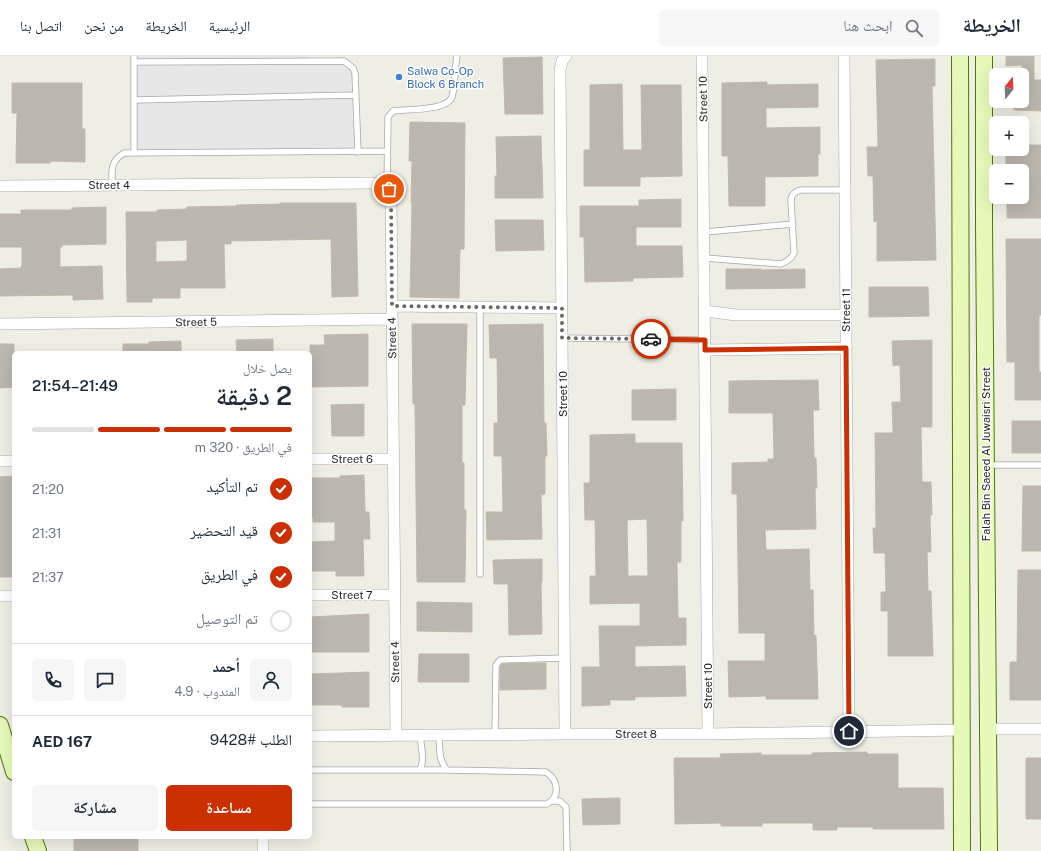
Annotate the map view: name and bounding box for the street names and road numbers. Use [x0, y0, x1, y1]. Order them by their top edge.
street label: Street 10 [697, 76, 709, 122]
street label: Street 4 [88, 179, 130, 191]
street label: Street 11 [840, 288, 852, 332]
street label: Street 5 [175, 316, 217, 328]
street label: Street 4 [386, 317, 398, 359]
street label: Falah Bin Saeed Al Juwaisri Street [980, 367, 992, 541]
street label: Street 10 [557, 371, 569, 417]
street label: Street 6 [331, 453, 373, 465]
street label: Street 7 [331, 589, 373, 601]
street label: Street 4 [389, 641, 401, 683]
street label: Street 10 [702, 663, 714, 709]
street label: Street 8 [615, 728, 657, 740]

